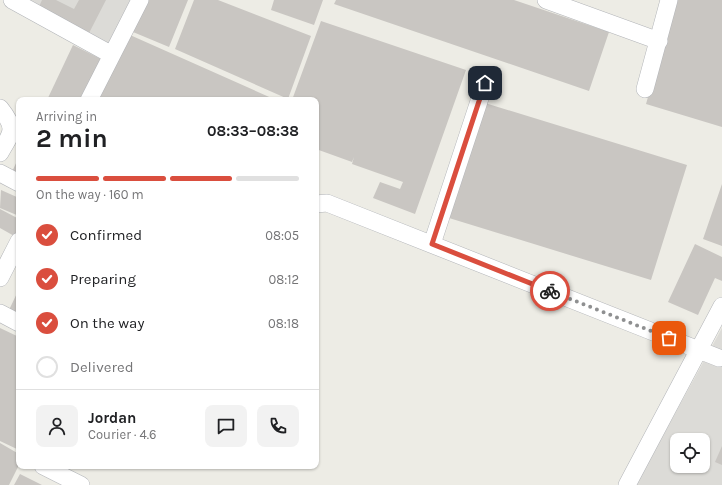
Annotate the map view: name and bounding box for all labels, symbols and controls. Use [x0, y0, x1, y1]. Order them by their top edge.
pin [468, 66, 502, 100]
icon: home [474, 72, 496, 94]
text: Arriving in [36, 109, 97, 124]
text: 08:33–08:38 [207, 122, 299, 140]
text: 2 min [36, 123, 108, 154]
text: On the way · 160 m [36, 187, 144, 202]
icon: check [36, 224, 58, 246]
text: Confirmed [70, 226, 142, 244]
text: 08:05 [265, 228, 299, 243]
icon: check [36, 268, 58, 290]
text: Preparing [70, 270, 136, 288]
courier [530, 271, 570, 311]
text: 08:12 [268, 272, 299, 287]
icon: bike [539, 280, 561, 302]
icon: check [36, 312, 58, 334]
text: On the way [70, 314, 144, 332]
text: 08:18 [268, 316, 299, 331]
pin [652, 321, 686, 355]
icon: bag [658, 327, 680, 349]
text: Delivered [70, 358, 134, 376]
button: person [36, 405, 78, 447]
button: chat [205, 405, 247, 447]
button: phone [257, 405, 299, 447]
text: Jordan [88, 409, 136, 427]
text: Courier · 4.6 [88, 427, 156, 442]
map controls [670, 433, 710, 473]
button: locate [670, 433, 710, 473]

